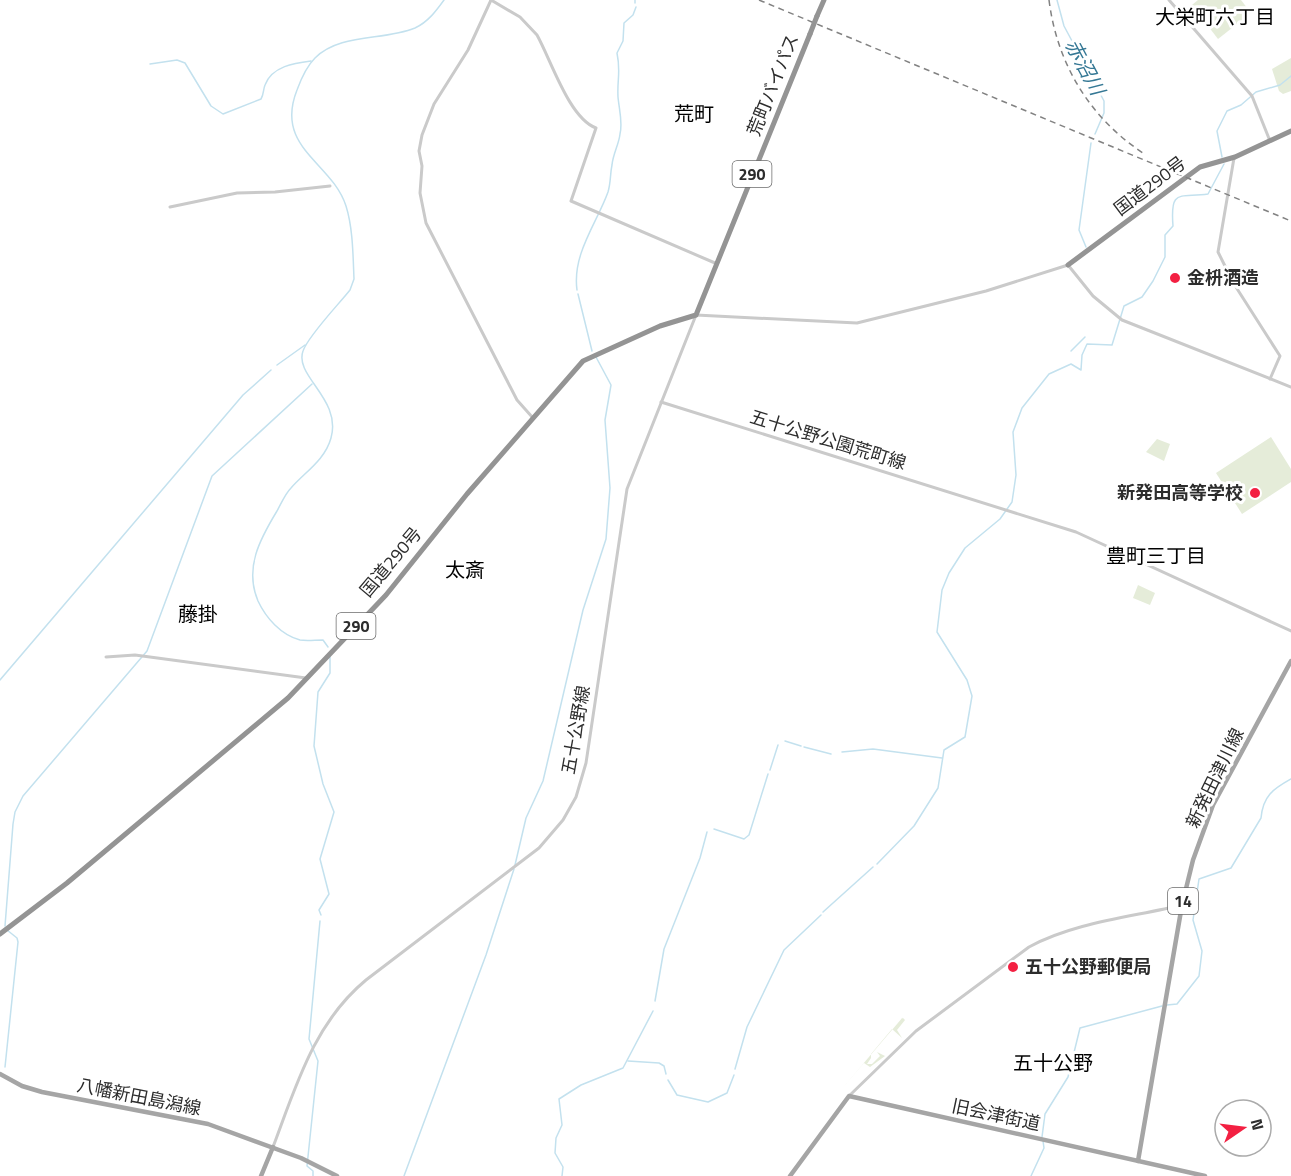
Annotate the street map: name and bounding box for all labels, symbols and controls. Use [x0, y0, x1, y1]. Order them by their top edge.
district label: 大栄町六丁目 [1155, 1, 1275, 32]
street label: 荒町バイパス [740, 30, 805, 140]
water label: 赤沼川 [1058, 33, 1114, 102]
district label: 荒町 [674, 98, 714, 129]
street label: 国道290号 [1108, 149, 1191, 222]
road number: 290 [732, 161, 771, 187]
place label: 金枡酒造 [1187, 264, 1259, 291]
marker: 金枡酒造 [1168, 271, 1182, 285]
street label: 五十公野公園荒町線 [747, 403, 910, 476]
place label: 新発田高等学校 [1117, 479, 1243, 506]
marker: 新発田高等学校 [1248, 486, 1262, 500]
street label: 国道290号 [353, 521, 428, 603]
district label: 豊町三丁目 [1106, 540, 1206, 571]
district label: 太斎 [445, 554, 485, 585]
district label: 藤掛 [178, 598, 218, 629]
road number: 290 [336, 613, 376, 639]
street label: 五十公野線 [554, 683, 597, 777]
street label: 新発田津川線 [1179, 723, 1250, 832]
road number: 14 [1168, 888, 1198, 914]
place label: 五十公野郵便局 [1025, 953, 1151, 980]
marker: 五十公野郵便局 [1006, 960, 1020, 974]
district label: 五十公野 [1013, 1047, 1093, 1078]
street label: 八幡新田島潟線 [75, 1071, 204, 1122]
street label: 旧会津街道 [949, 1092, 1043, 1137]
north arrow [1213, 1098, 1273, 1158]
text: N [1245, 1116, 1271, 1133]

